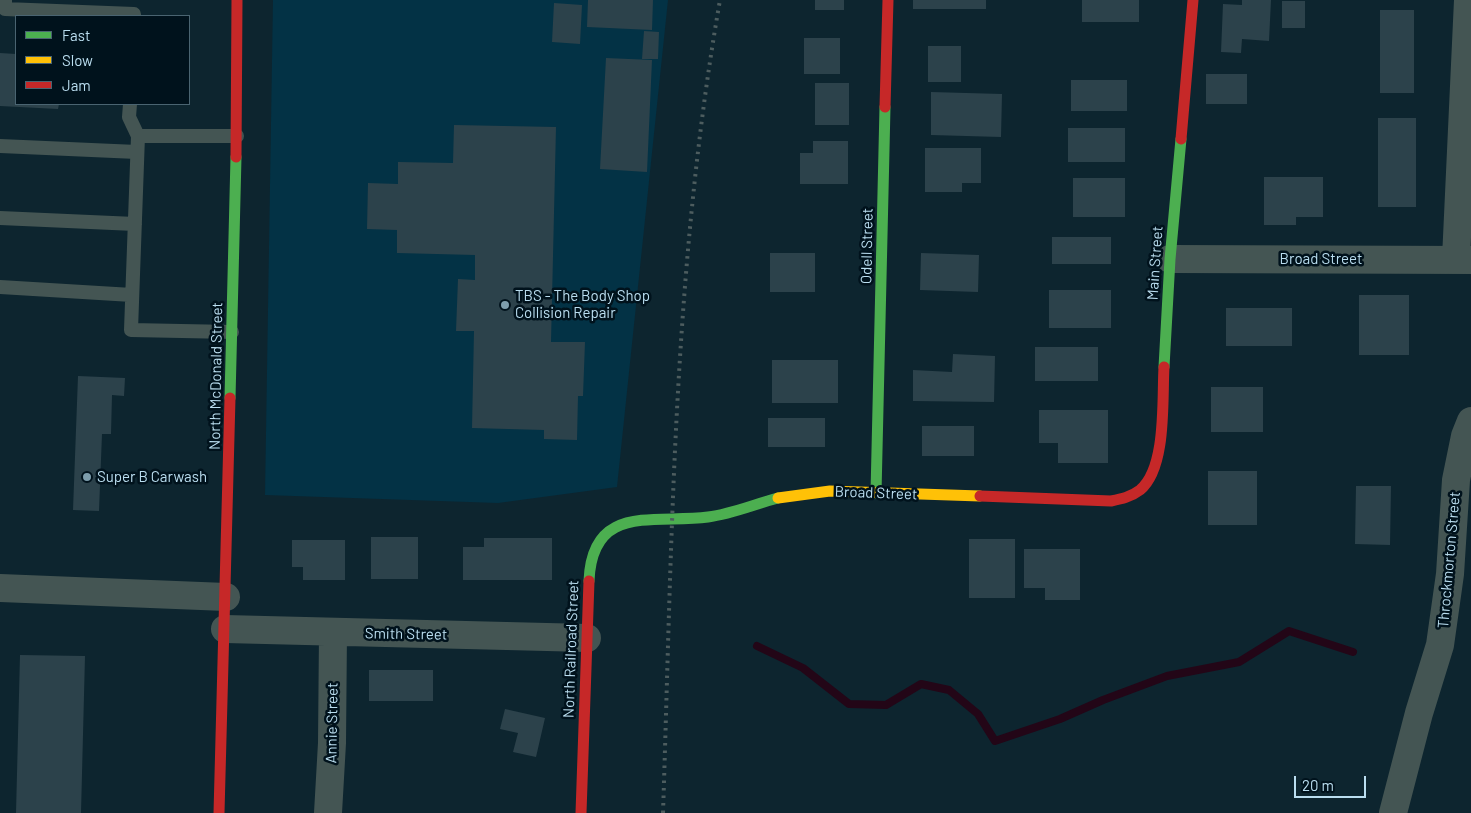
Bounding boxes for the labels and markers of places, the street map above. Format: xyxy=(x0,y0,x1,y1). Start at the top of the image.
place label: TBS - The Body Shop Collision Repair xyxy=(515,287,650,322)
marker: TBS - The Body Shop Collision Repair xyxy=(499,299,511,311)
place label: Super B Carwash xyxy=(97,468,207,486)
marker: Super B Carwash xyxy=(81,471,93,483)

